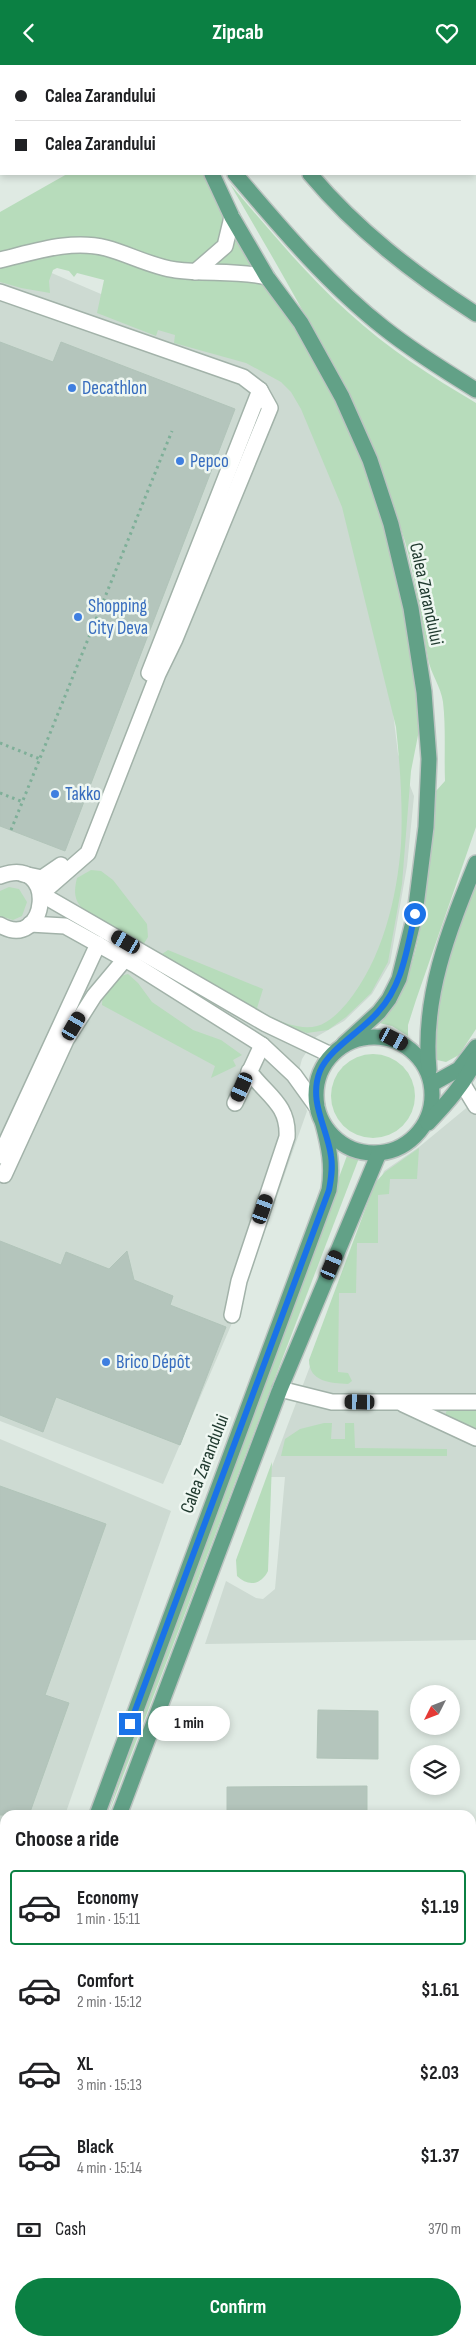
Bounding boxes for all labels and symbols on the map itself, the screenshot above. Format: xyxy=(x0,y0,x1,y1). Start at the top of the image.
place label: Decathlon xyxy=(82,377,147,400)
marker: Decathlon xyxy=(66,382,78,394)
place label: Pepco xyxy=(190,450,229,473)
marker: Pepco xyxy=(174,455,186,467)
street label: Calea Zarandului xyxy=(404,541,448,647)
place label: Shopping City Deva xyxy=(88,595,148,640)
marker: Shopping City Deva xyxy=(72,611,84,623)
place label: Takko xyxy=(65,783,101,806)
marker: Takko xyxy=(49,788,61,800)
route start xyxy=(404,903,426,925)
car xyxy=(109,928,142,956)
car xyxy=(60,1009,87,1043)
car xyxy=(377,1025,410,1053)
car xyxy=(229,1070,254,1104)
car xyxy=(251,1192,274,1226)
car xyxy=(319,1248,344,1282)
place label: Brico Dépôt xyxy=(116,1351,191,1374)
marker: Brico Dépôt xyxy=(100,1356,112,1368)
car xyxy=(344,1394,375,1410)
street label: Calea Zarandului xyxy=(176,1411,234,1517)
north arrow xyxy=(410,1685,460,1735)
callout: 1 min xyxy=(148,1707,230,1741)
route end xyxy=(119,1713,141,1735)

